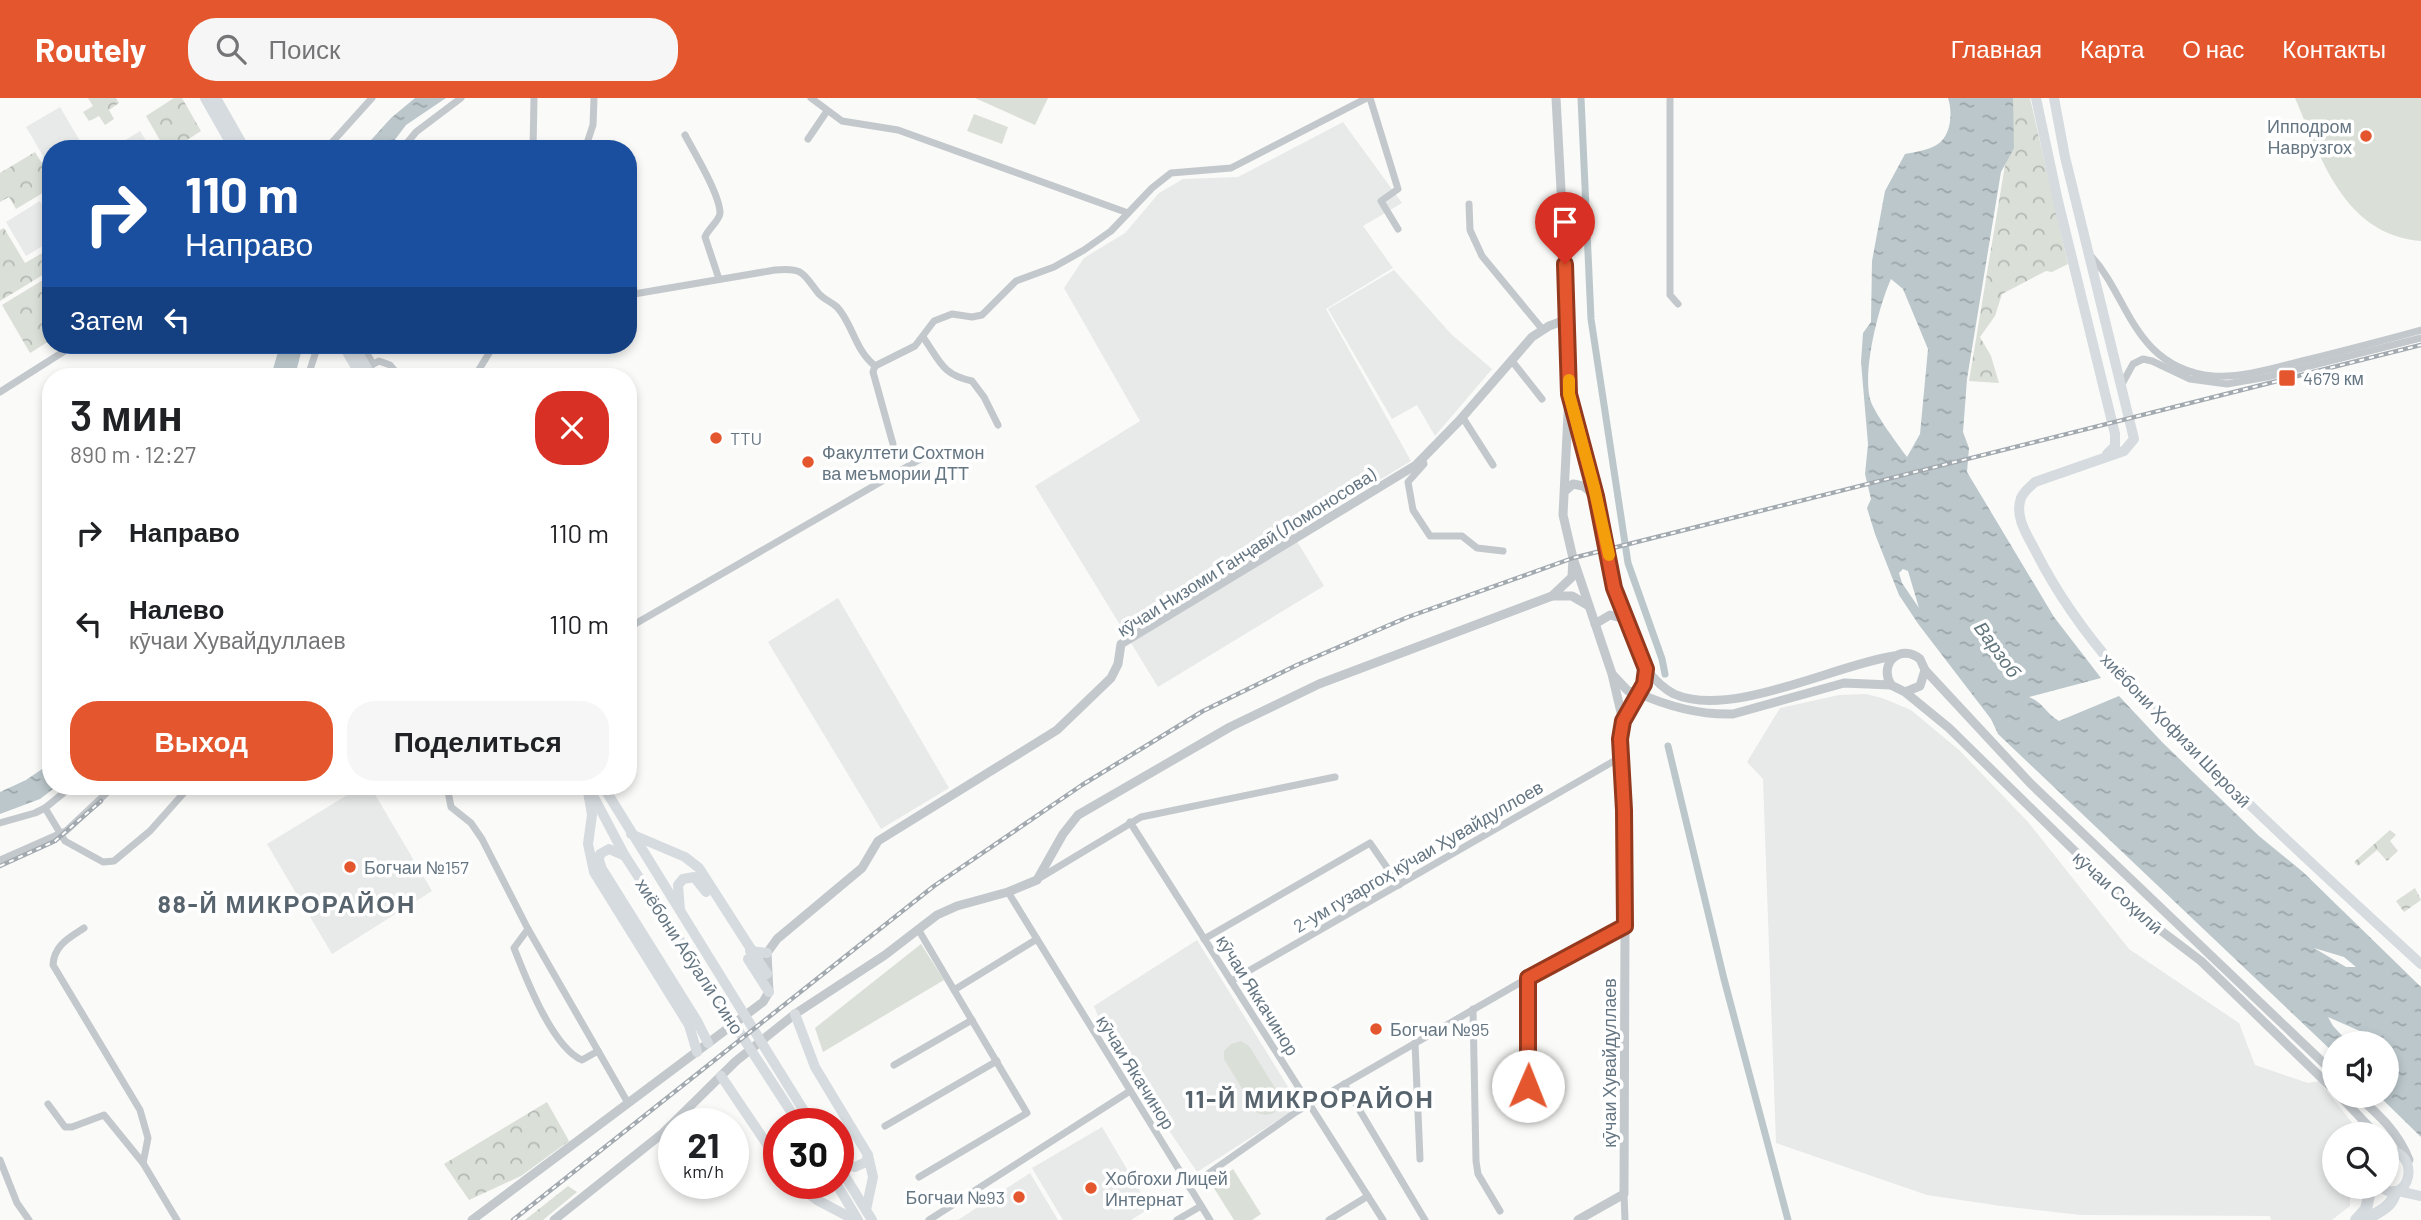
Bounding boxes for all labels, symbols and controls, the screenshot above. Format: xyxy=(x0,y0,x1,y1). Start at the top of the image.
search box xyxy=(188,18,678,81)
text: Routely xyxy=(35,29,146,69)
icon: search xyxy=(212,30,250,68)
text: Поиск xyxy=(268,33,340,64)
text: Главная xyxy=(1951,34,2042,63)
text: Карта xyxy=(2080,34,2144,63)
text: О нас xyxy=(2182,34,2244,63)
text: Контакты xyxy=(2282,34,2386,63)
place label: Ипподром Наврузгох xyxy=(2267,115,2352,158)
marker: Ипподром Наврузгох xyxy=(2358,128,2374,144)
text: 110 m xyxy=(185,164,299,223)
icon: right xyxy=(70,168,161,259)
pin xyxy=(1535,192,1595,264)
icon: arrive xyxy=(1546,203,1584,241)
text: Направо xyxy=(185,224,313,262)
icon: left xyxy=(158,301,196,339)
text: Затем xyxy=(70,304,144,335)
place label: 4679 км xyxy=(2303,367,2364,389)
marker: 4679 км xyxy=(2277,368,2297,388)
text: 3 мин xyxy=(70,389,183,439)
button: close xyxy=(535,391,609,465)
place label: TTU xyxy=(730,427,762,449)
marker: TTU xyxy=(708,430,724,446)
text: 890 m · 12:27 xyxy=(70,440,196,468)
place label: Факултети Сохтмон ва меъмории ДТТ xyxy=(822,441,984,484)
marker: Факултети Сохтмон ва меъмории ДТТ xyxy=(800,454,816,470)
street label: кӯчаи Низоми Ганҷавӣ (Ломоносова) xyxy=(1113,463,1380,641)
icon: right xyxy=(70,514,108,552)
text: Направо xyxy=(129,516,240,547)
text: 110 m xyxy=(549,517,609,548)
text: Налево xyxy=(129,593,224,624)
icon: left xyxy=(70,605,108,643)
text: 110 m xyxy=(549,608,609,639)
water label: Варзоб xyxy=(1970,617,2027,682)
text: кӯчаи Хувайдуллаев xyxy=(129,626,346,654)
street label: хиёбони Ҳофизи Шерозӣ xyxy=(2096,648,2256,812)
button: Выход xyxy=(70,701,333,781)
button: Поделиться xyxy=(347,701,609,781)
street label: 2-ум гузаргоҳ кӯчаи Ҳувайдуллоев xyxy=(1289,775,1547,937)
street label: кӯчаи Соҳилӣ xyxy=(2069,846,2167,938)
place label: Богчаи №157 xyxy=(364,856,469,878)
marker: Богчаи №157 xyxy=(342,859,358,875)
street label: хиёбони Абӯалӣ Сино xyxy=(631,874,749,1038)
district label: 88-Й МИКРОРАЙОН xyxy=(158,889,416,918)
street label: кӯчаи Яккачинор xyxy=(1212,931,1304,1059)
street label: кӯчаи Хувайдуллаев xyxy=(1598,978,1620,1148)
street label: кӯчаи Якачинор xyxy=(1092,1011,1180,1133)
place label: Богчаи №95 xyxy=(1390,1018,1489,1040)
marker: Богчаи №95 xyxy=(1368,1021,1384,1037)
map controls xyxy=(2322,1031,2399,1199)
button: sound xyxy=(2322,1031,2399,1108)
position arrow xyxy=(1491,1049,1565,1123)
district label: 11-Й МИКРОРАЙОН xyxy=(1185,1084,1435,1113)
speed limit sign: 30 xyxy=(763,1108,854,1199)
button: search xyxy=(2322,1122,2399,1199)
text: 21 xyxy=(688,1123,719,1165)
text: km/h xyxy=(683,1160,724,1182)
place label: Хобгохи Лицей Интернат xyxy=(1105,1167,1228,1210)
marker: Хобгохи Лицей Интернат xyxy=(1083,1180,1099,1196)
place label: Богчаи №93 xyxy=(906,1186,1005,1208)
marker: Богчаи №93 xyxy=(1011,1189,1027,1205)

